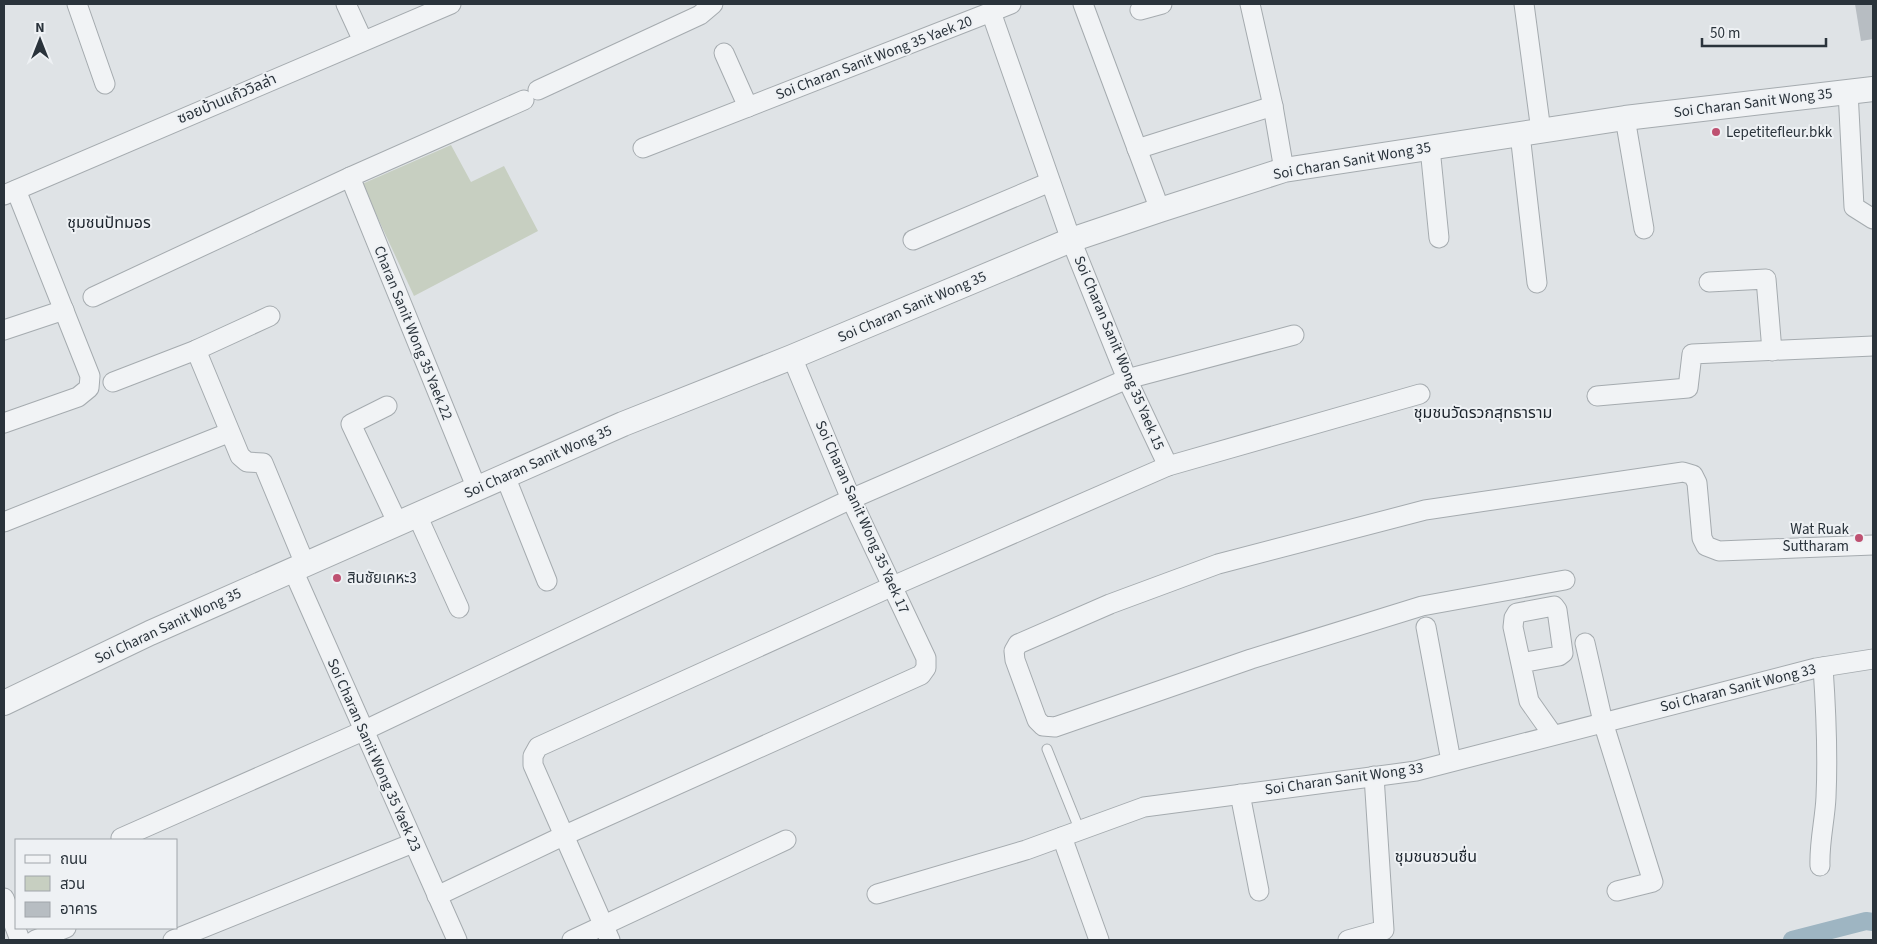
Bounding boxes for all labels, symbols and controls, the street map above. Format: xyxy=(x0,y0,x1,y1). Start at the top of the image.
street label: Soi Charan Sanit Wong 35 Yaek 20 xyxy=(773,11,975,105)
north arrow xyxy=(15,15,65,65)
scale bar xyxy=(1702,15,1826,47)
text: N xyxy=(35,18,45,38)
text: 50 m xyxy=(1710,23,1740,44)
street label: ซอยบ้านแก้ววิลล่า xyxy=(174,69,280,129)
street label: Soi Charan Sanit Wong 35 xyxy=(1672,83,1834,123)
place label: Lepetitefleur.bkk xyxy=(1726,122,1833,143)
marker: Lepetitefleur.bkk xyxy=(1710,126,1722,138)
street label: Soi Charan Sanit Wong 35 xyxy=(1271,137,1433,185)
district label: ชุมชนปัทมอร xyxy=(67,212,151,234)
street label: Charan Sanit Wong 35 Yaek 22 xyxy=(368,243,458,423)
street label: Soi Charan Sanit Wong 35 Yaek 15 xyxy=(1068,253,1170,453)
street label: Soi Charan Sanit Wong 35 xyxy=(834,266,990,348)
district label: ชุมชนวัดรวกสุทธาราม xyxy=(1414,402,1552,424)
street label: Soi Charan Sanit Wong 35 Yaek 17 xyxy=(810,417,914,617)
street label: Soi Charan Sanit Wong 35 xyxy=(461,420,615,504)
place label: Wat Ruak Suttharam xyxy=(1782,519,1850,557)
marker: Wat Ruak Suttharam xyxy=(1853,532,1865,544)
place label: สินชัยเคหะ3 xyxy=(347,568,417,589)
marker: สินชัยเคหะ3 xyxy=(331,572,343,584)
street label: Soi Charan Sanit Wong 35 xyxy=(91,583,245,669)
street label: Soi Charan Sanit Wong 35 Yaek 23 xyxy=(322,655,426,855)
street label: Soi Charan Sanit Wong 33 xyxy=(1658,658,1818,718)
street label: Soi Charan Sanit Wong 33 xyxy=(1263,757,1425,801)
legend xyxy=(15,839,178,929)
district label: ชุมชนชวนชื่น xyxy=(1395,845,1477,868)
text: ถนน xyxy=(60,849,87,870)
text: สวน xyxy=(60,874,85,895)
text: อาคาร xyxy=(60,899,97,920)

